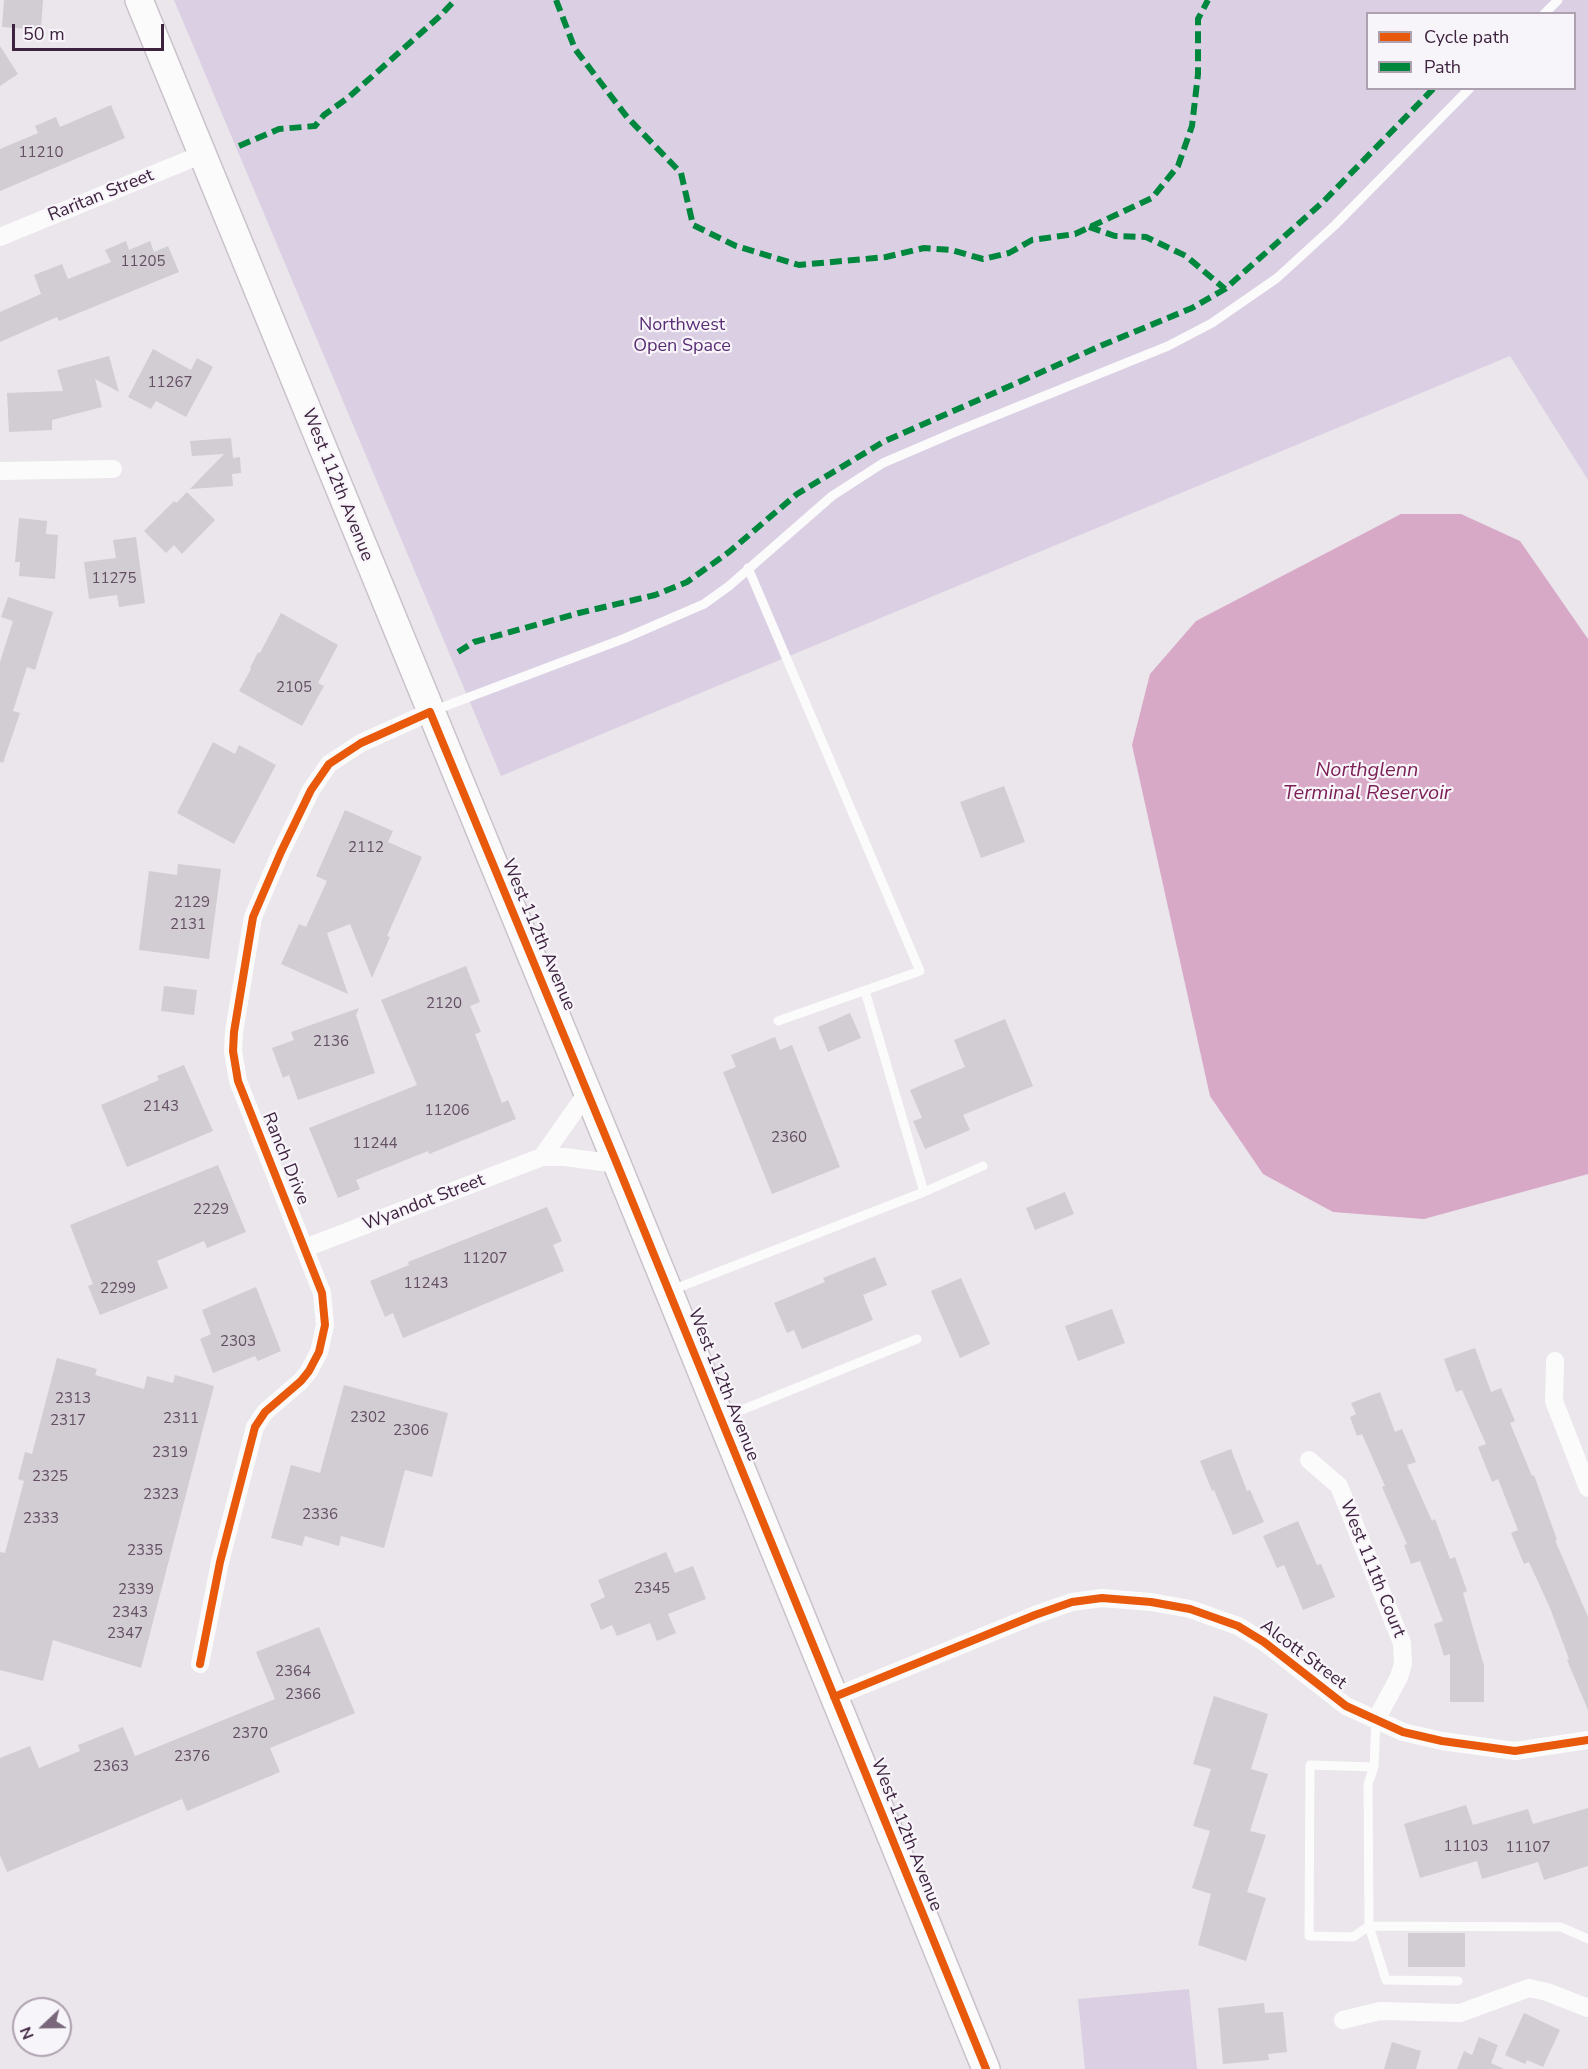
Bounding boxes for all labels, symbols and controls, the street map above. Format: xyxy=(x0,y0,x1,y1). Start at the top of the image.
scale bar xyxy=(15,12,166,50)
legend xyxy=(1366,12,1576,90)
text: 50 m xyxy=(23,22,65,46)
text: Cycle path xyxy=(1424,25,1509,49)
text: Path xyxy=(1424,55,1461,79)
house number: 11210 xyxy=(19,144,63,162)
street label: Raritan Street xyxy=(45,165,157,227)
house number: 11205 xyxy=(121,253,165,271)
park label: Northwest Open Space xyxy=(633,315,731,358)
house number: 11267 xyxy=(148,374,192,392)
street label: West 112th Avenue xyxy=(297,406,377,564)
house number: 11275 xyxy=(92,570,136,588)
house number: 2105 xyxy=(276,679,312,697)
water label: Northglenn Terminal Reservoir xyxy=(1283,759,1451,806)
house number: 2112 xyxy=(348,839,384,857)
street label: West 112th Avenue xyxy=(496,856,580,1014)
house number: 2129 xyxy=(174,894,210,912)
house number: 2131 xyxy=(170,916,206,934)
house number: 2120 xyxy=(426,995,462,1013)
house number: 2136 xyxy=(313,1033,349,1051)
house number: 2143 xyxy=(143,1098,179,1116)
house number: 11206 xyxy=(425,1102,469,1120)
street label: Ranch Drive xyxy=(257,1110,313,1208)
house number: 2360 xyxy=(771,1129,807,1147)
house number: 11244 xyxy=(353,1135,397,1153)
street label: Wyandot Street xyxy=(360,1170,488,1236)
house number: 2229 xyxy=(193,1201,229,1219)
house number: 11207 xyxy=(463,1250,507,1268)
house number: 11243 xyxy=(404,1275,448,1293)
house number: 2299 xyxy=(100,1280,136,1298)
street label: West 112th Avenue xyxy=(683,1306,763,1464)
house number: 2303 xyxy=(220,1333,256,1351)
house number: 2313 xyxy=(55,1390,91,1408)
house number: 2302 xyxy=(350,1409,386,1427)
house number: 2311 xyxy=(163,1410,199,1428)
house number: 2317 xyxy=(50,1412,86,1430)
house number: 2306 xyxy=(393,1422,429,1440)
house number: 2319 xyxy=(152,1444,188,1462)
house number: 2325 xyxy=(32,1468,68,1486)
house number: 2323 xyxy=(143,1486,179,1504)
street label: West 111th Court xyxy=(1335,1497,1409,1641)
house number: 2336 xyxy=(302,1506,338,1524)
house number: 2333 xyxy=(23,1510,59,1528)
house number: 2335 xyxy=(127,1542,163,1560)
house number: 2345 xyxy=(634,1580,670,1598)
house number: 2339 xyxy=(118,1581,154,1599)
house number: 2343 xyxy=(112,1604,148,1622)
street label: Alcott Street xyxy=(1256,1616,1350,1694)
house number: 2347 xyxy=(107,1625,143,1643)
house number: 2364 xyxy=(275,1663,311,1681)
house number: 2366 xyxy=(285,1686,321,1704)
house number: 2370 xyxy=(232,1725,268,1743)
house number: 2376 xyxy=(174,1748,210,1766)
street label: West 112th Avenue xyxy=(866,1756,946,1914)
house number: 2363 xyxy=(93,1758,129,1776)
house number: 11103 xyxy=(1444,1838,1488,1856)
house number: 11107 xyxy=(1506,1839,1550,1857)
north arrow xyxy=(12,1997,72,2057)
text: N xyxy=(15,2023,40,2043)

